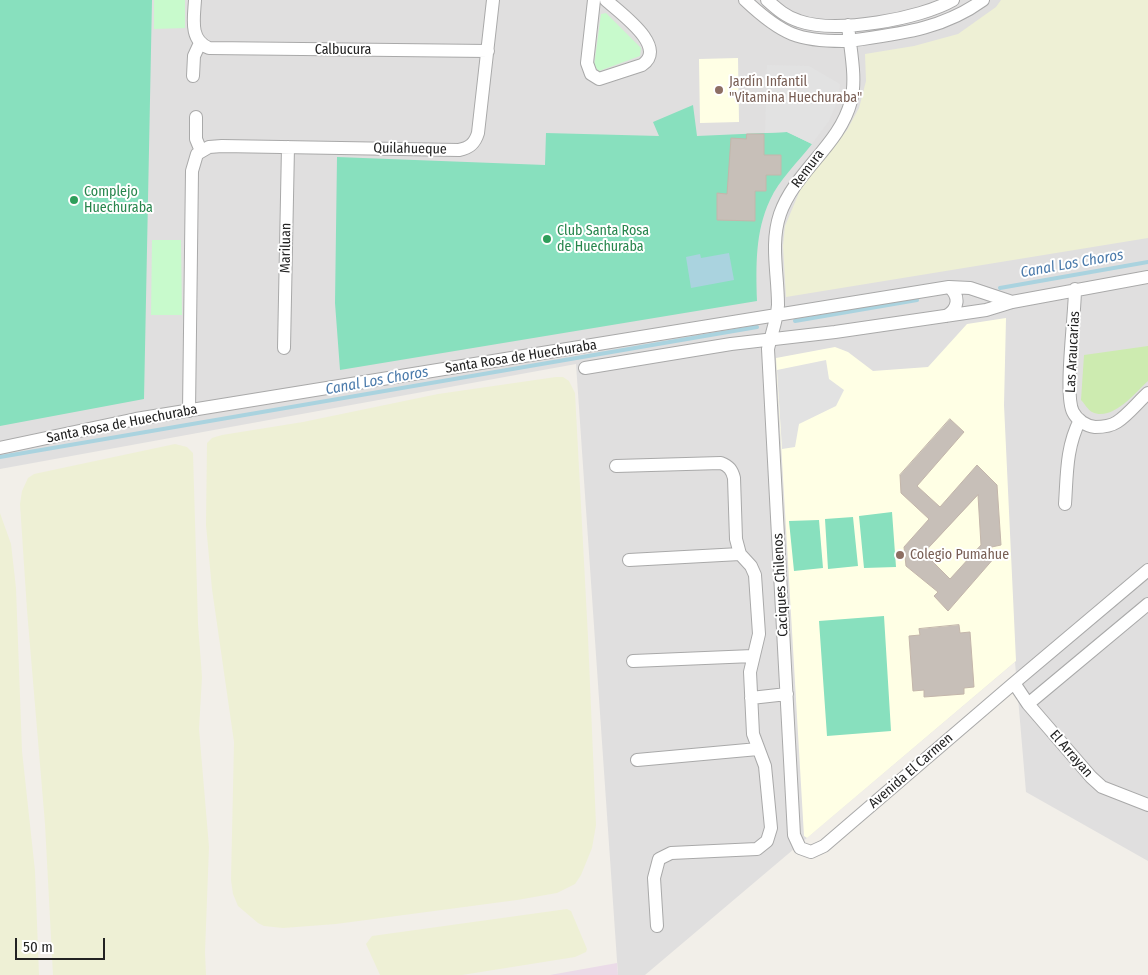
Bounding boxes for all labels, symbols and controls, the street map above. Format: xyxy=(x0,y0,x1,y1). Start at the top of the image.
street label: Calbucura xyxy=(315,42,371,58)
place label: Jardín Infantil "Vitamina Huechuraba" xyxy=(729,74,862,106)
marker: Jardín Infantil "Vitamina Huechuraba" xyxy=(713,84,725,96)
street label: Quilahueque xyxy=(373,140,447,158)
street label: Remura xyxy=(788,146,828,192)
place label: Complejo Huechuraba xyxy=(84,184,153,216)
marker: Complejo Huechuraba xyxy=(68,194,80,206)
street label: Mariluan xyxy=(277,223,295,273)
place label: Club Santa Rosa de Huechuraba xyxy=(557,223,649,256)
marker: Club Santa Rosa de Huechuraba xyxy=(541,233,553,245)
water label: Canal Los Choros xyxy=(1019,246,1125,282)
street label: Las Araucarias xyxy=(1062,311,1084,393)
street label: Santa Rosa de Huechuraba xyxy=(444,337,598,377)
water label: Canal Los Choros xyxy=(324,363,430,399)
street label: Santa Rosa de Huechuraba xyxy=(45,401,199,447)
street label: Caciques Chilenos xyxy=(770,533,792,637)
place label: Colegio Pumahue xyxy=(910,547,1009,563)
marker: Colegio Pumahue xyxy=(894,549,906,561)
street label: El Arrayan xyxy=(1046,727,1096,781)
street label: Avenida El Carmen xyxy=(865,730,957,812)
scale bar xyxy=(18,928,108,960)
text: 50 m xyxy=(23,938,53,956)

